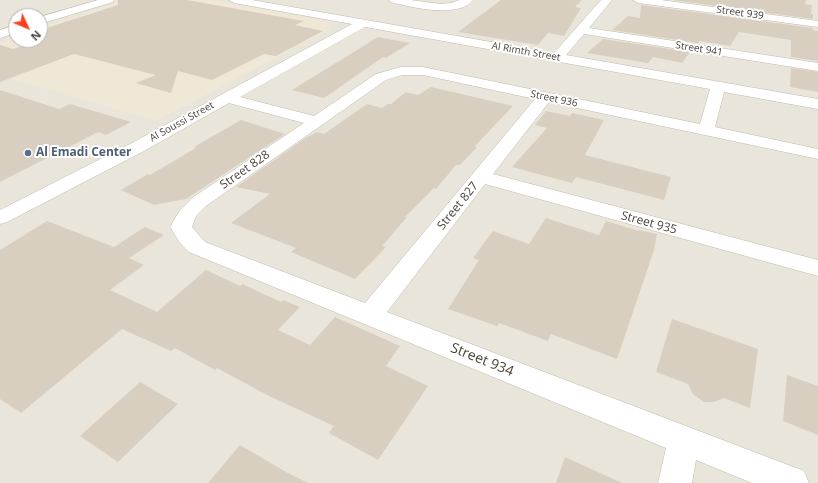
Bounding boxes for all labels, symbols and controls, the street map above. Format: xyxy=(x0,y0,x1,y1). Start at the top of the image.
street label: Street 939 xyxy=(716,4,764,22)
north arrow xyxy=(8,8,48,48)
text: N xyxy=(28,28,45,44)
street label: Street 941 xyxy=(675,39,723,59)
street label: Al Rimth Street xyxy=(491,40,561,64)
street label: Street 936 xyxy=(529,88,579,110)
street label: Al Soussi Street xyxy=(148,99,216,145)
place label: Al Emadi Center xyxy=(36,146,132,160)
marker: Al Emadi Center xyxy=(23,148,33,158)
street label: Street 828 xyxy=(217,148,273,192)
street label: Street 827 xyxy=(434,179,482,233)
street label: Street 935 xyxy=(620,209,678,237)
street label: Street 934 xyxy=(448,340,516,380)

